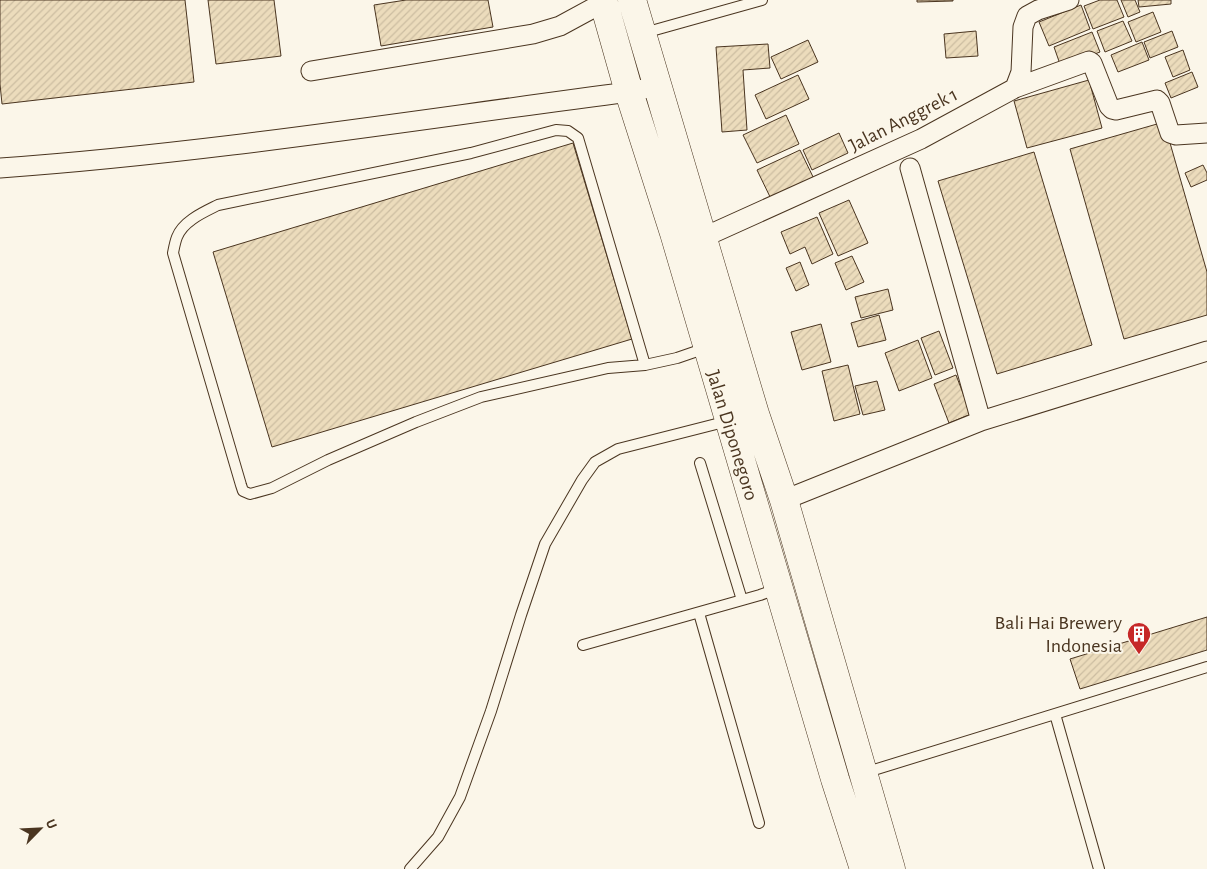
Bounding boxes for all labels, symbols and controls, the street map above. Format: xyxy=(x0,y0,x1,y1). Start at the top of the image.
street label: Jalan Anggrek 1 xyxy=(846,84,961,156)
street label: Jalan Diponegoro xyxy=(703,368,761,503)
place label: Bali Hai Brewery Indonesia xyxy=(994,613,1122,656)
building icon: Bali Hai Brewery Indonesia xyxy=(1126,621,1152,655)
north arrow xyxy=(15,804,65,854)
text: U xyxy=(43,817,59,831)

